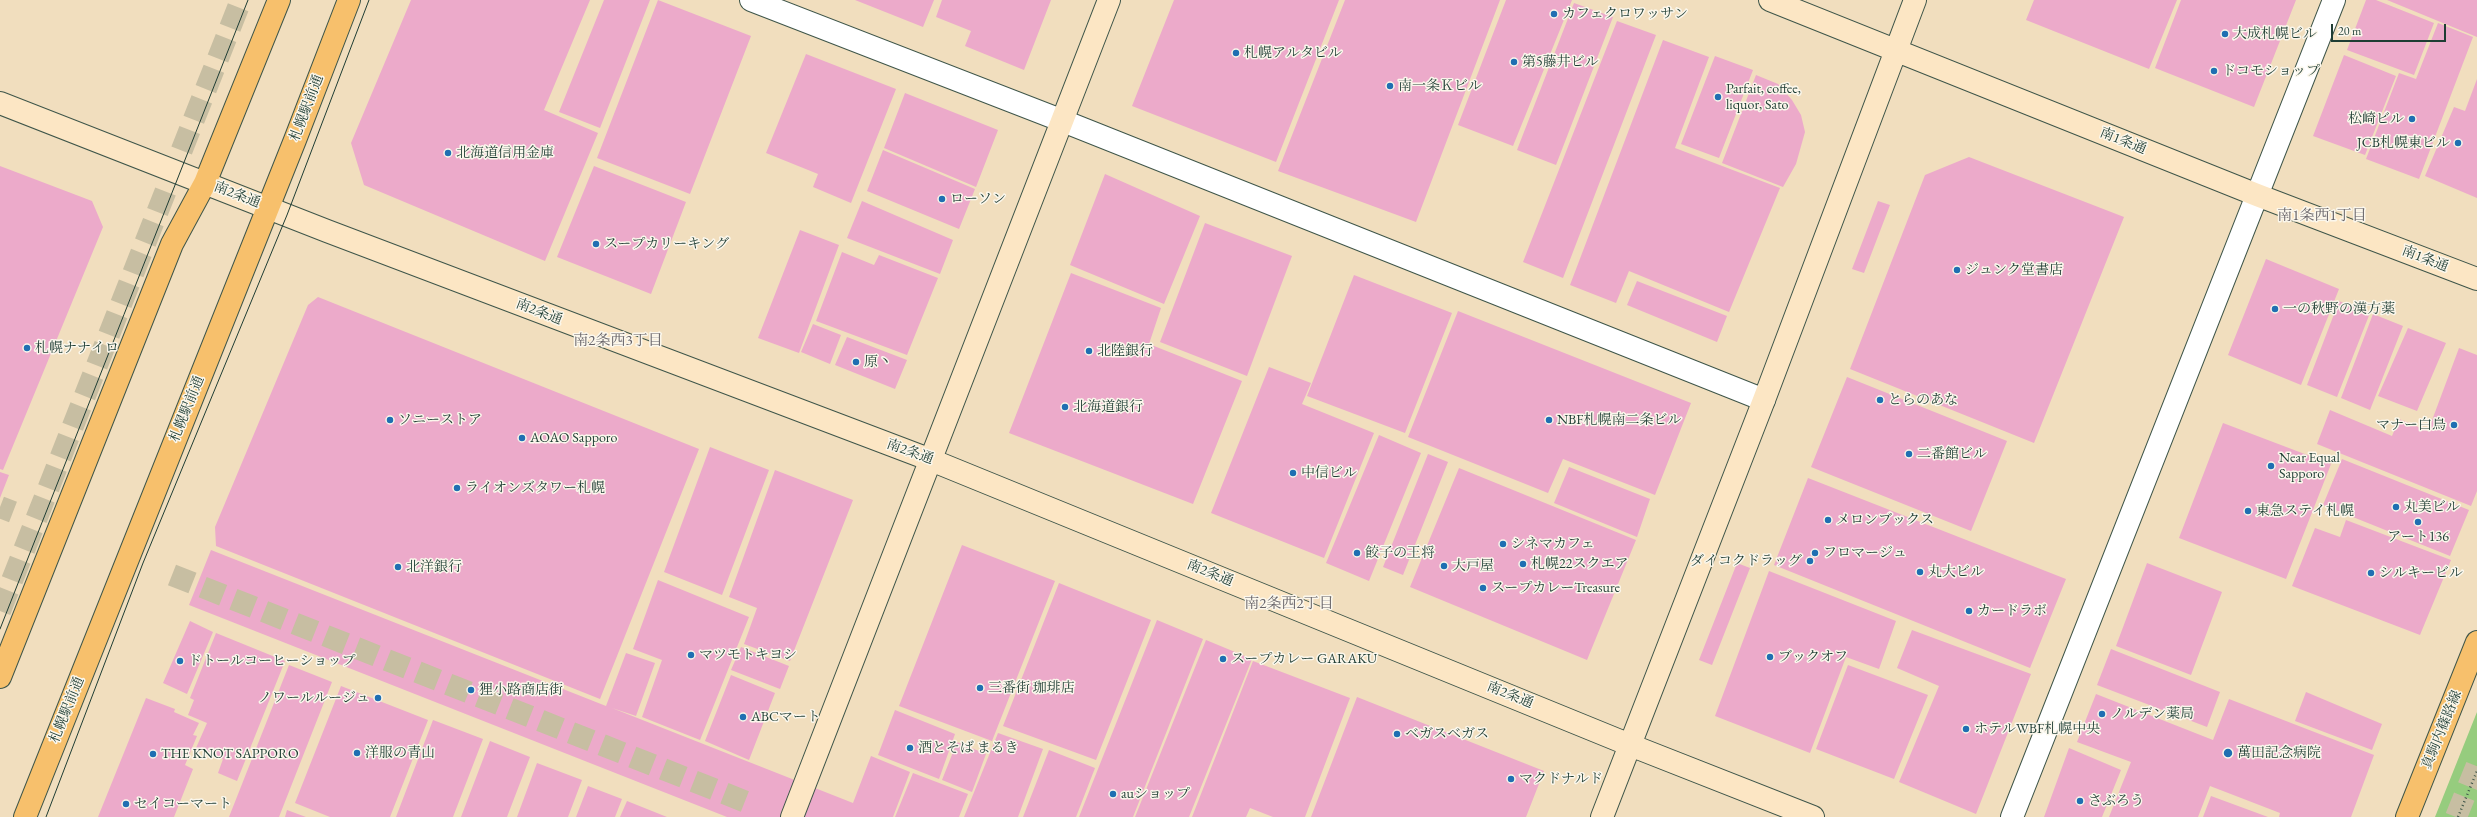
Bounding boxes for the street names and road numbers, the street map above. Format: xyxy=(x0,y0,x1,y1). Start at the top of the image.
street label: 札幌駅前通 xyxy=(287,72,327,144)
street label: 南1条通 xyxy=(2097,124,2149,158)
street label: 南2条通 xyxy=(211,178,263,212)
street label: 南1条通 xyxy=(2399,242,2451,276)
street label: 南2条通 xyxy=(513,295,565,329)
street label: 札幌駅前通 xyxy=(166,373,208,445)
street label: 南2条通 xyxy=(884,436,936,468)
street label: 南2条通 xyxy=(1184,556,1236,590)
street label: 札幌駅前通 xyxy=(46,674,88,746)
street label: 南2条通 xyxy=(1484,678,1536,712)
street label: 真駒内篠路線 xyxy=(2418,688,2466,772)

